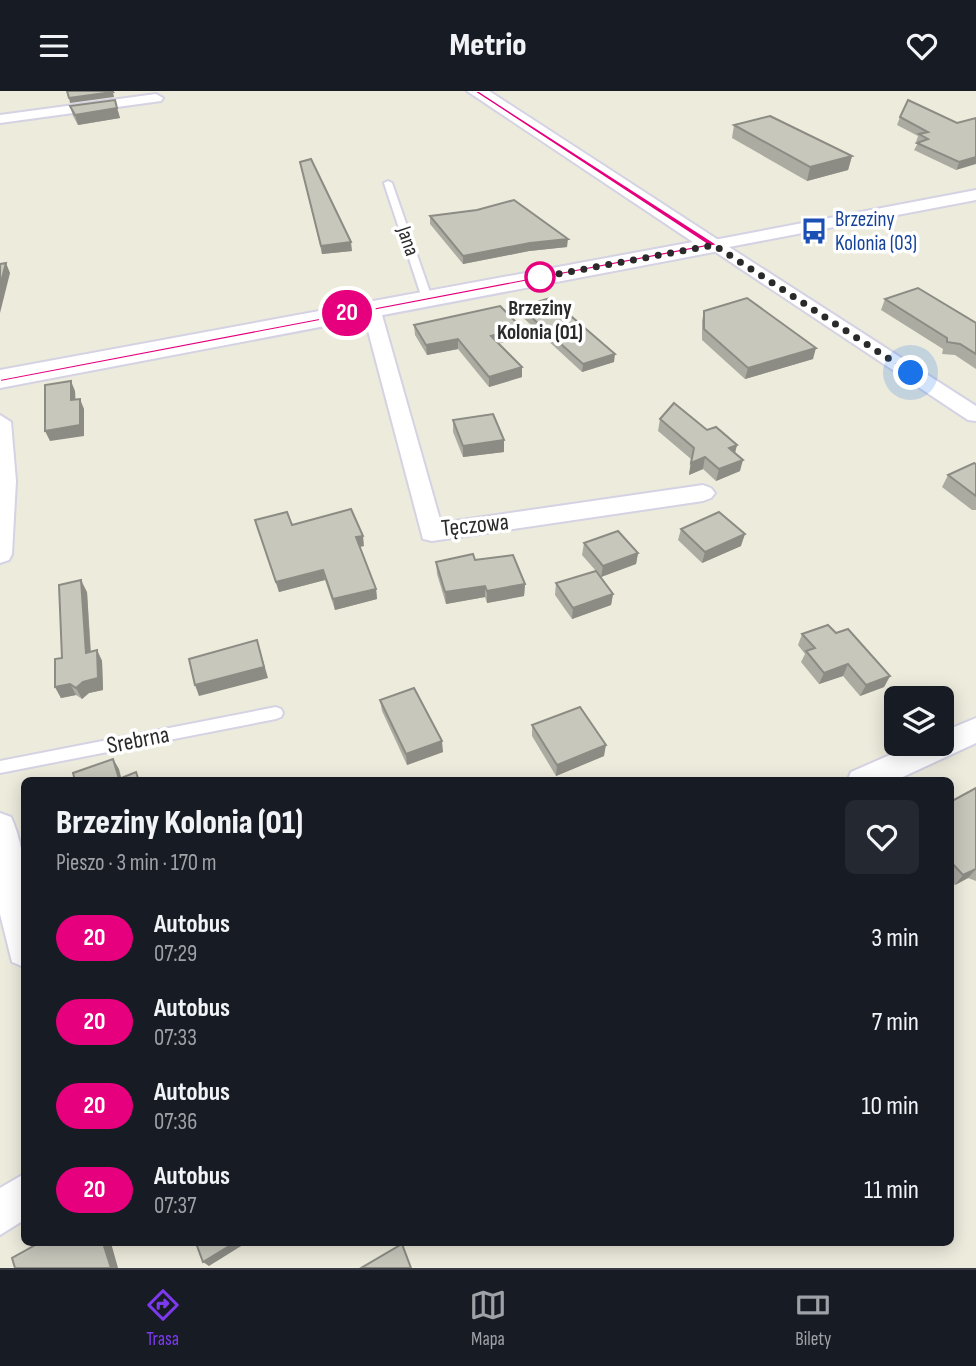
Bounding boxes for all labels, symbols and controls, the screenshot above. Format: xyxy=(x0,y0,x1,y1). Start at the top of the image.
text: Metrio xyxy=(450,26,526,65)
icon: menu xyxy=(35,27,73,65)
icon: heart xyxy=(903,27,941,65)
place label: Brzeziny Kolonia (03) xyxy=(835,207,917,256)
bus stop icon: Brzeziny Kolonia (03) xyxy=(799,216,829,246)
street label: Jana xyxy=(391,222,425,259)
marker: Brzeziny Kolonia (01) xyxy=(525,262,555,292)
line badge: 20 xyxy=(316,290,378,336)
place label: Brzeziny Kolonia (01) xyxy=(497,296,583,345)
text: 20 xyxy=(336,298,358,327)
your location xyxy=(893,355,928,390)
street label: Tęczowa xyxy=(440,507,510,543)
map controls xyxy=(884,686,954,756)
button: layers xyxy=(884,686,954,756)
street label: Srebrna xyxy=(104,720,172,760)
button: heart xyxy=(845,800,919,874)
text: Brzeziny Kolonia (01) xyxy=(56,803,303,843)
text: Pieszo · 3 min · 170 m xyxy=(56,849,216,877)
text: Autobus xyxy=(154,909,230,940)
text: 20 xyxy=(84,923,105,952)
text: 3 min xyxy=(871,923,919,954)
text: 07:29 xyxy=(154,940,197,968)
text: Autobus xyxy=(154,993,230,1024)
text: 20 xyxy=(84,1007,105,1036)
text: 7 min xyxy=(872,1007,919,1038)
text: 07:33 xyxy=(154,1024,197,1052)
text: Autobus xyxy=(154,1077,230,1108)
text: 20 xyxy=(84,1091,105,1120)
text: 10 min xyxy=(862,1091,919,1122)
text: 07:36 xyxy=(154,1108,197,1136)
text: Autobus xyxy=(154,1161,230,1192)
text: 20 xyxy=(84,1175,105,1204)
text: 11 min xyxy=(864,1175,919,1206)
text: 07:37 xyxy=(154,1192,196,1220)
tab: Trasa xyxy=(144,1286,182,1351)
tab: Mapa xyxy=(469,1286,507,1351)
tab: Bilety xyxy=(794,1286,832,1351)

